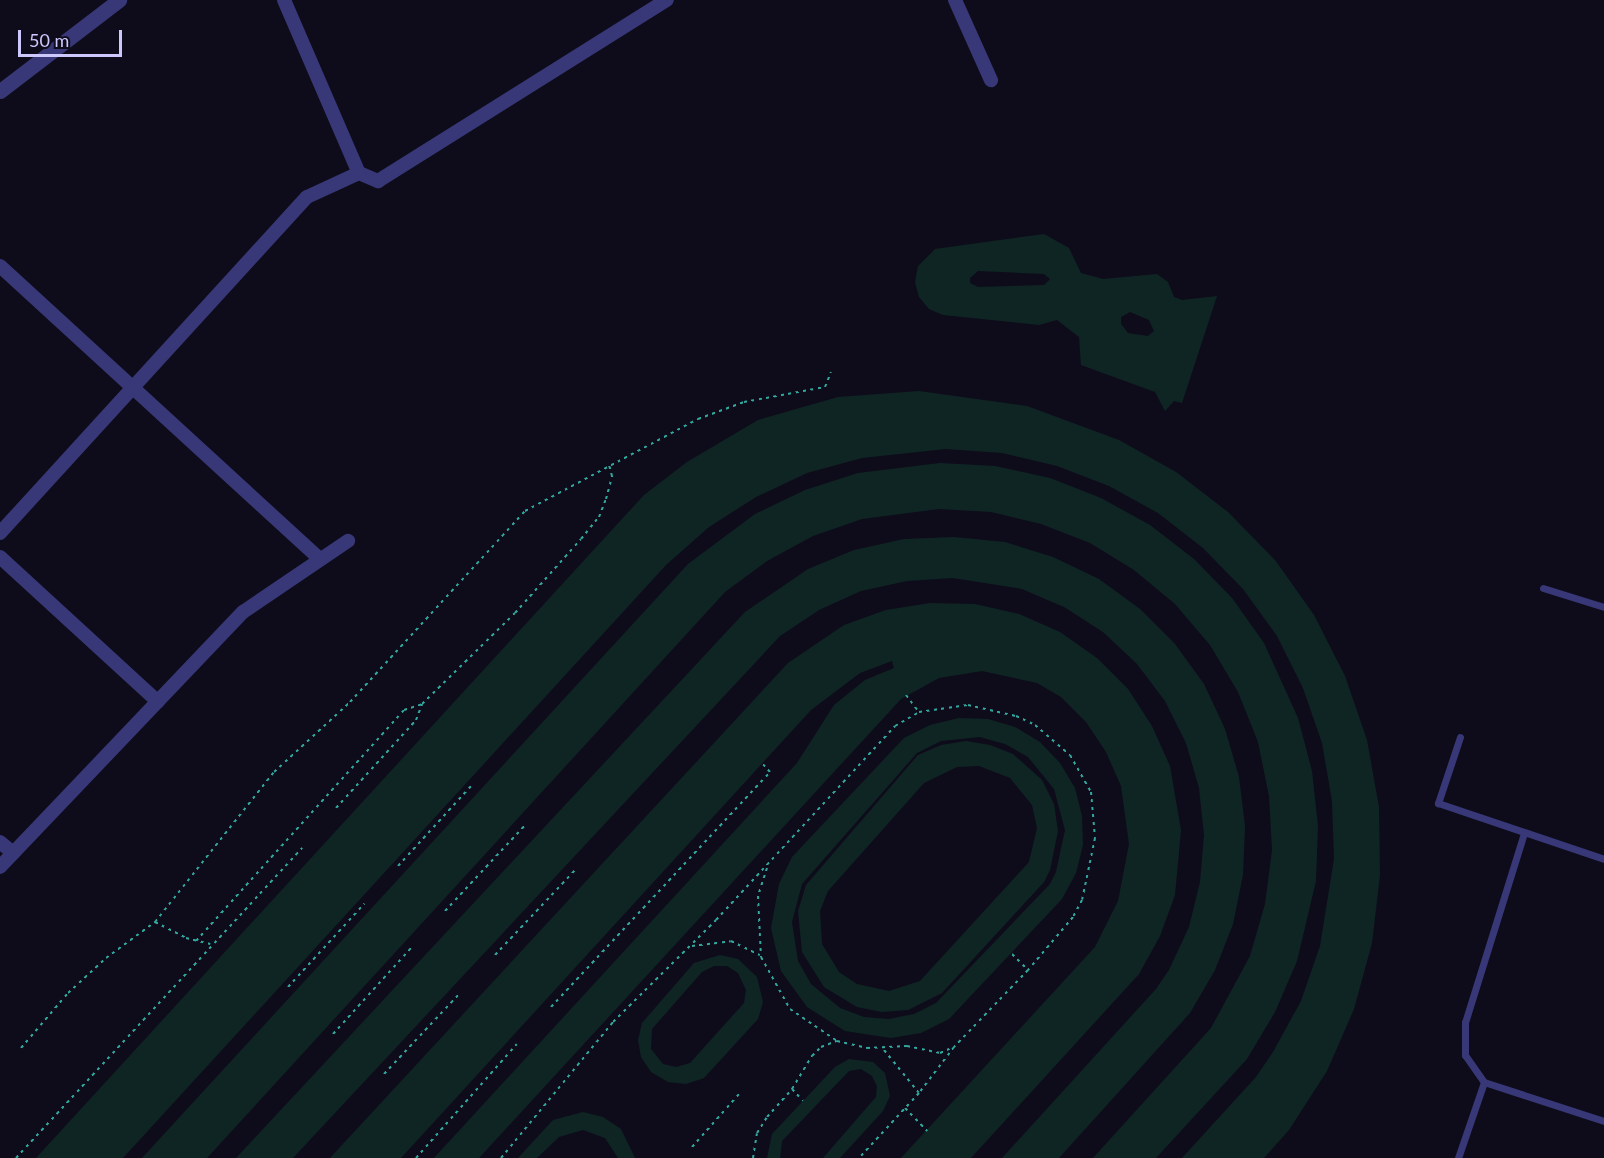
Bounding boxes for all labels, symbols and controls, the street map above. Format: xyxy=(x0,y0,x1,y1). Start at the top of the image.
scale bar xyxy=(21,18,124,56)
text: 50 m xyxy=(29,29,69,51)

